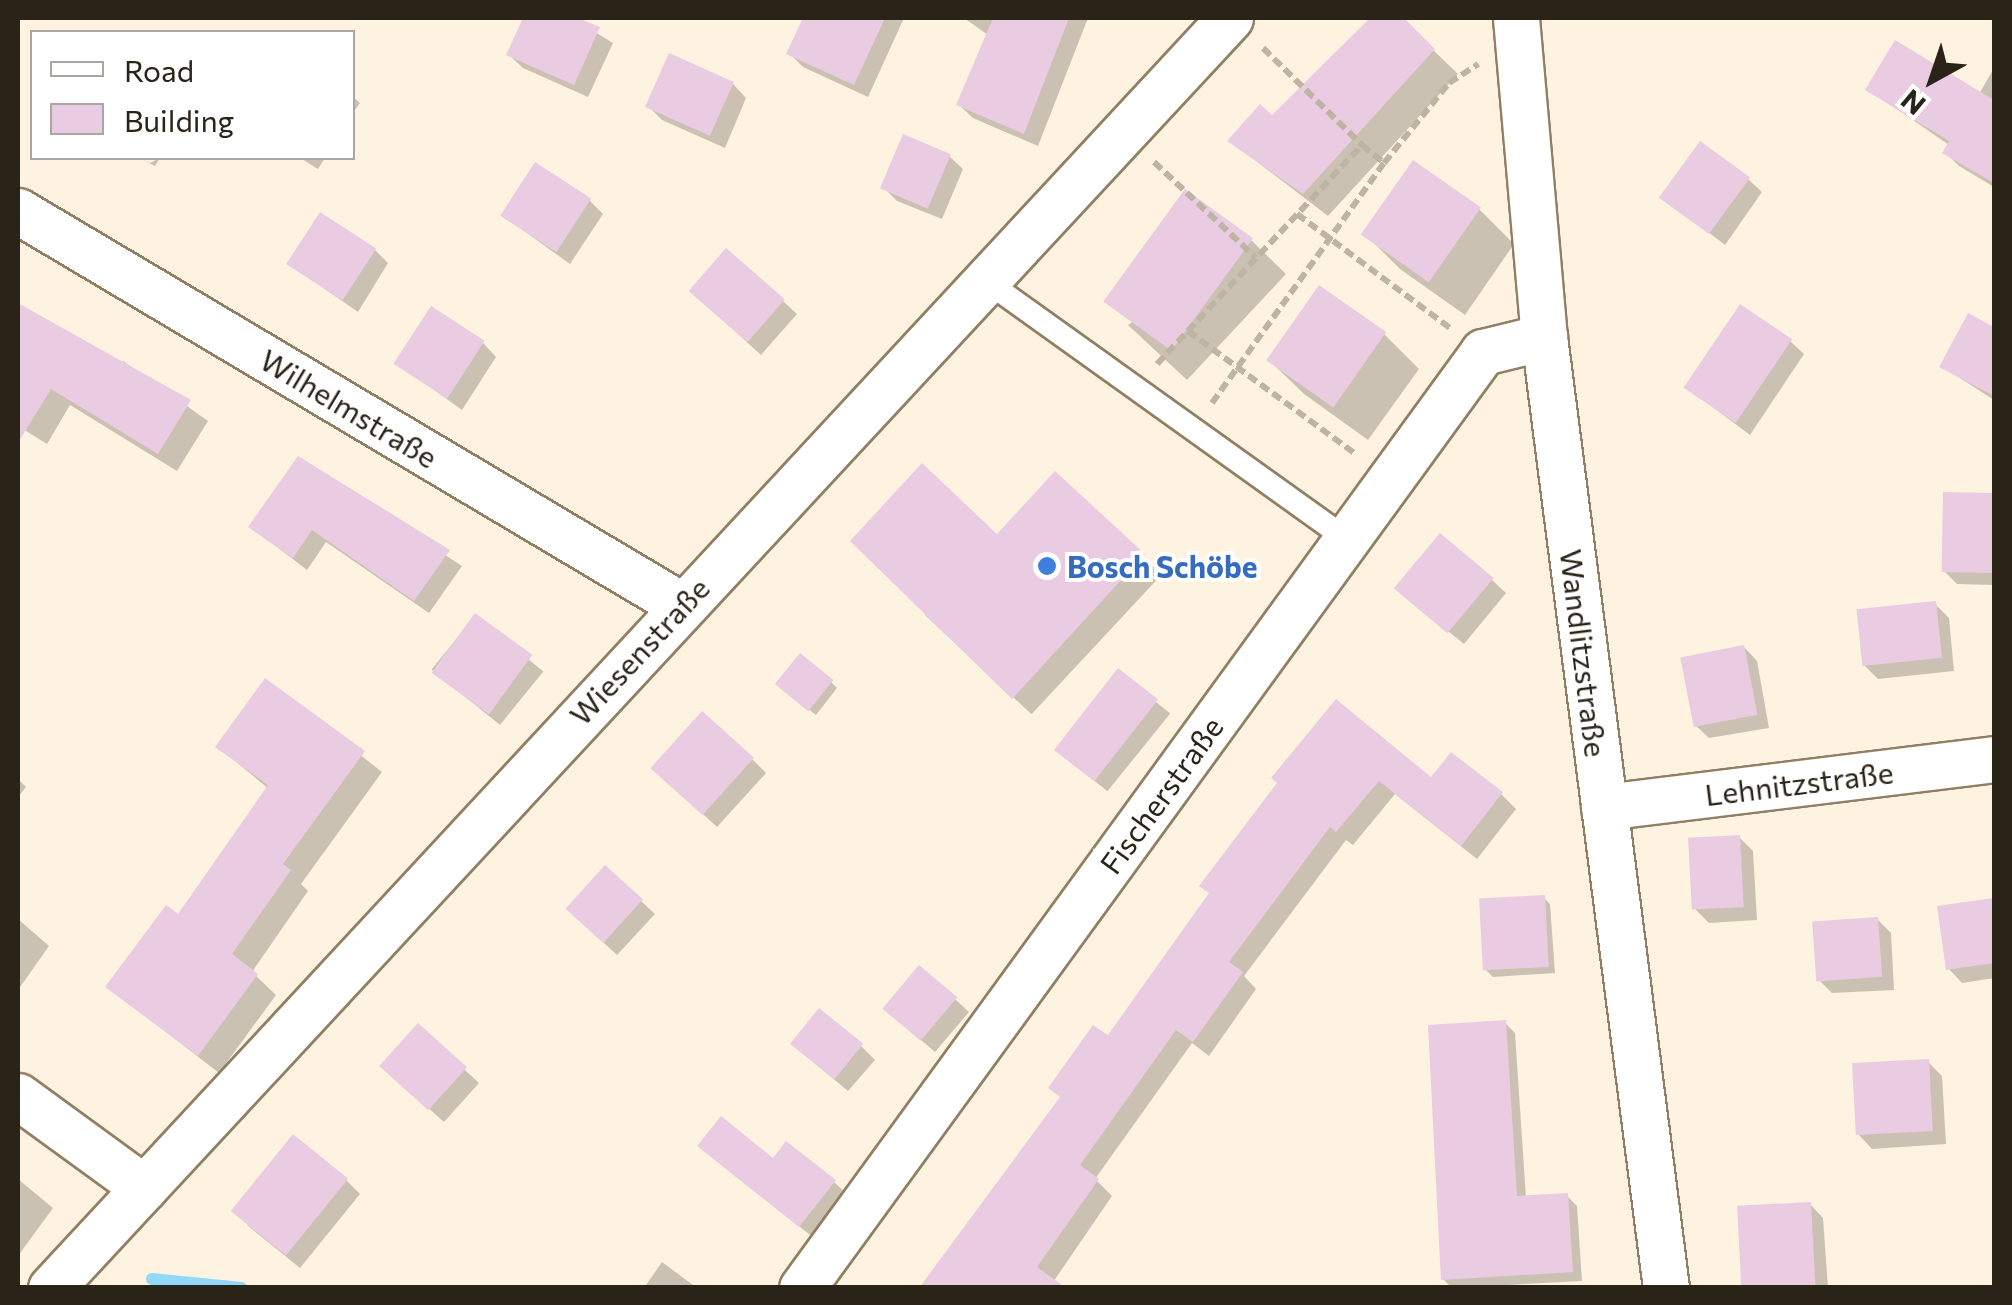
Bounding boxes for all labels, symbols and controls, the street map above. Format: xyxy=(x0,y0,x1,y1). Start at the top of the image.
legend xyxy=(30,30,355,160)
north arrow xyxy=(1882,30,1982,130)
text: Road xyxy=(124,51,194,88)
text: N xyxy=(1894,83,1932,123)
text: Building xyxy=(124,101,234,138)
street label: Wilhelmstraße xyxy=(254,341,444,475)
street label: Wandlitzstraße xyxy=(1553,547,1615,759)
place label: Bosch Schöbe xyxy=(1067,548,1257,584)
marker: Bosch Schöbe xyxy=(1036,555,1058,577)
street label: Wiesenstraße xyxy=(562,570,716,732)
street label: Fischerstraße xyxy=(1092,710,1230,880)
street label: Lehnitzstraße xyxy=(1703,754,1895,812)

